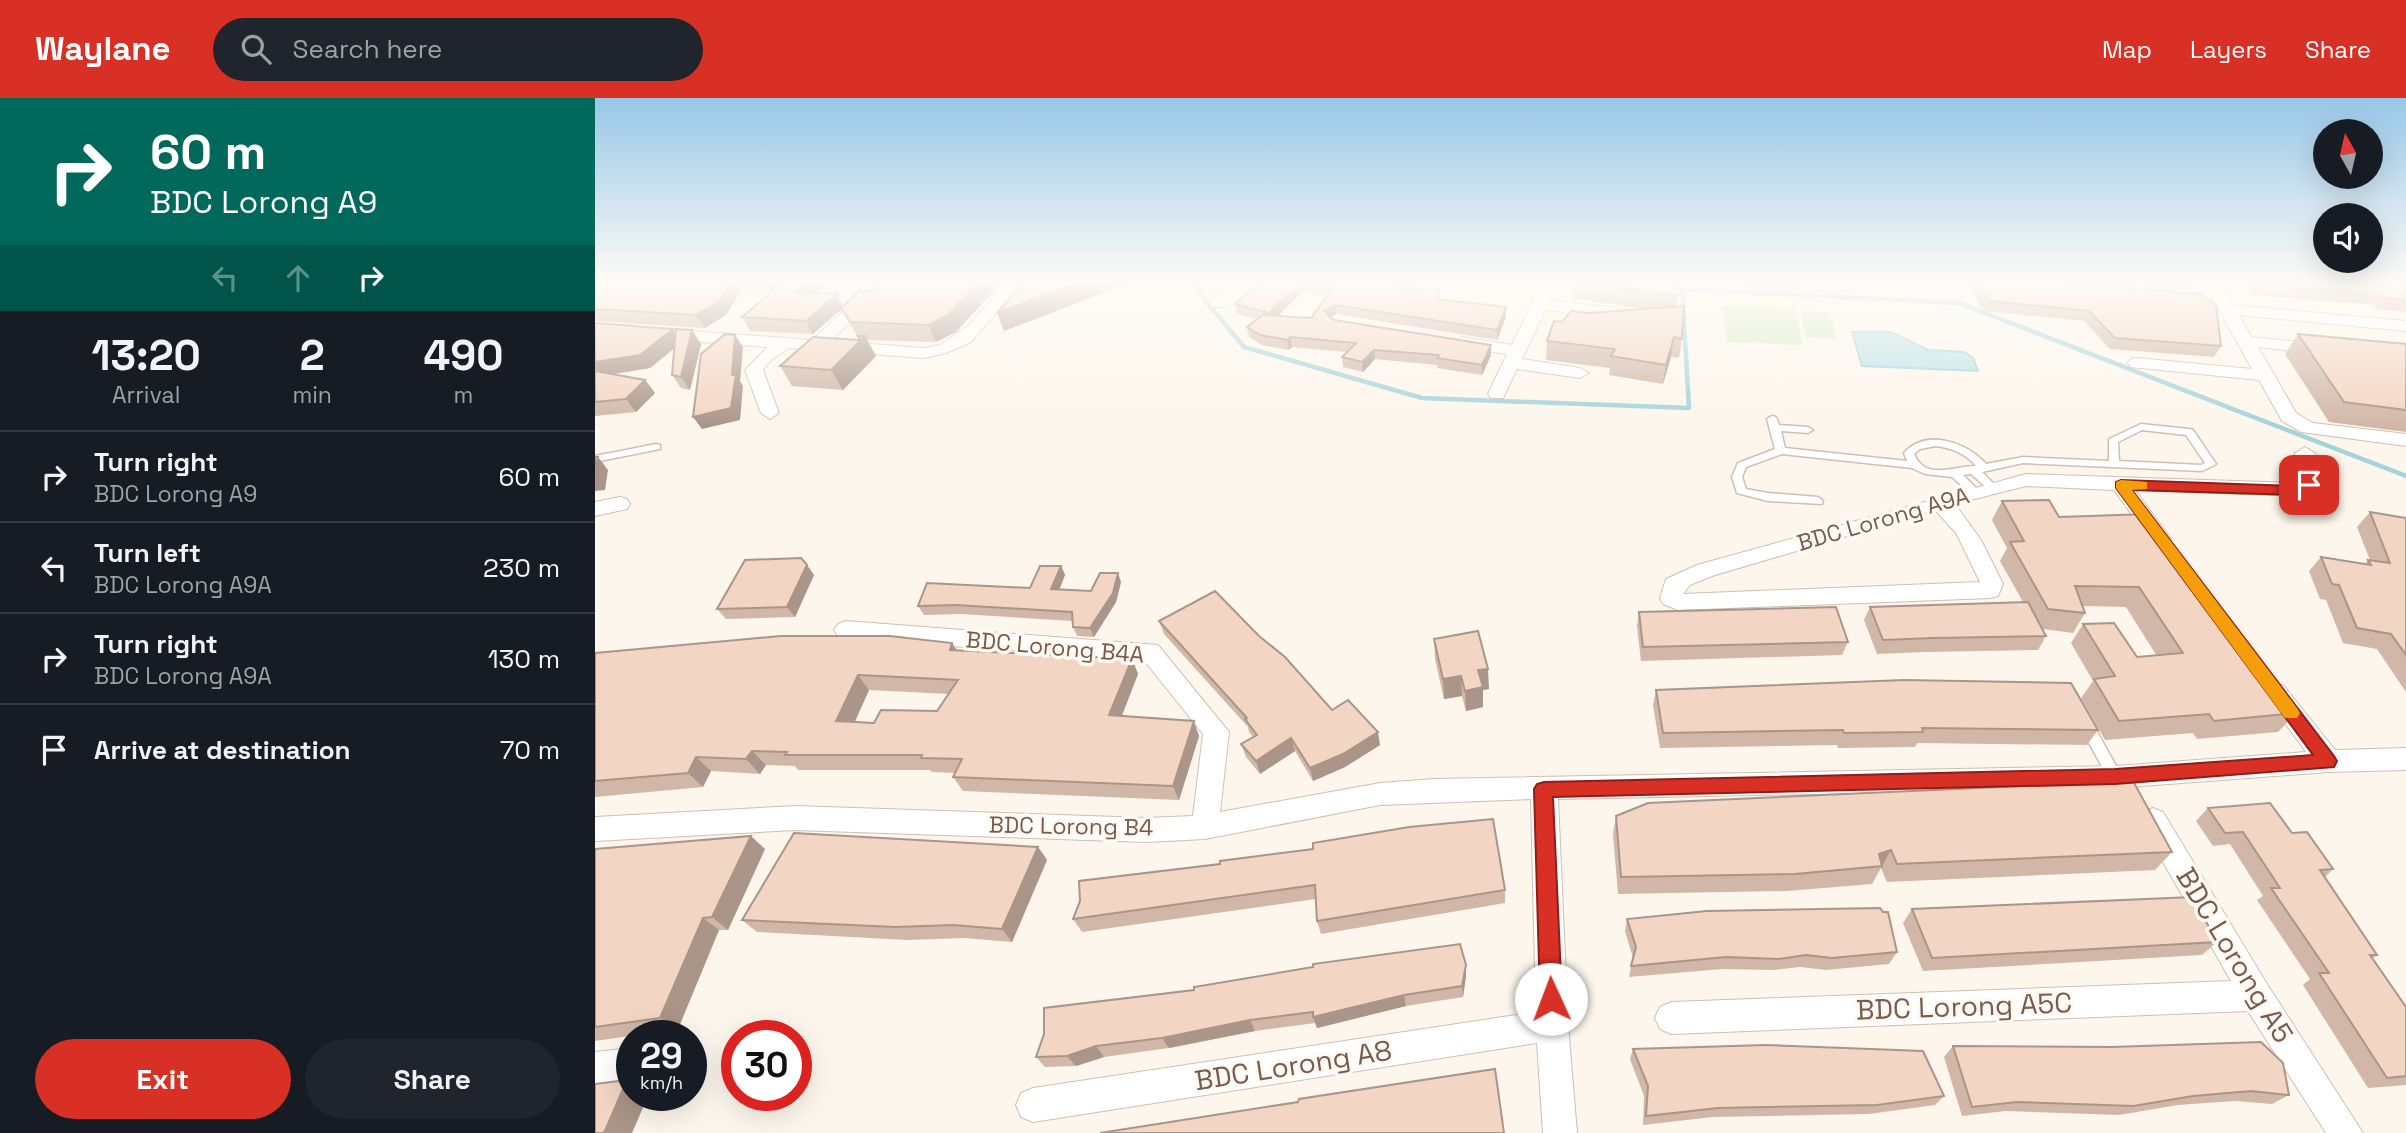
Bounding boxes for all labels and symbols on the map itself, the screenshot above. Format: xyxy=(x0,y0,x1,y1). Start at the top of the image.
north arrow xyxy=(2313,119,2383,189)
pin xyxy=(2279,455,2339,515)
street label: BDC Lorong A9A xyxy=(1793,480,1973,558)
street label: BDC Lorong B4A xyxy=(964,624,1146,670)
street label: BDC Lorong B4 xyxy=(988,810,1154,842)
street label: BDC Lorong A5 xyxy=(2168,861,2302,1049)
position arrow xyxy=(1514,962,1588,1036)
street label: BDC Lorong A5C xyxy=(1855,984,2073,1028)
speed limit sign: 30 xyxy=(721,1020,812,1111)
street label: BDC Lorong A8 xyxy=(1192,1032,1394,1098)

